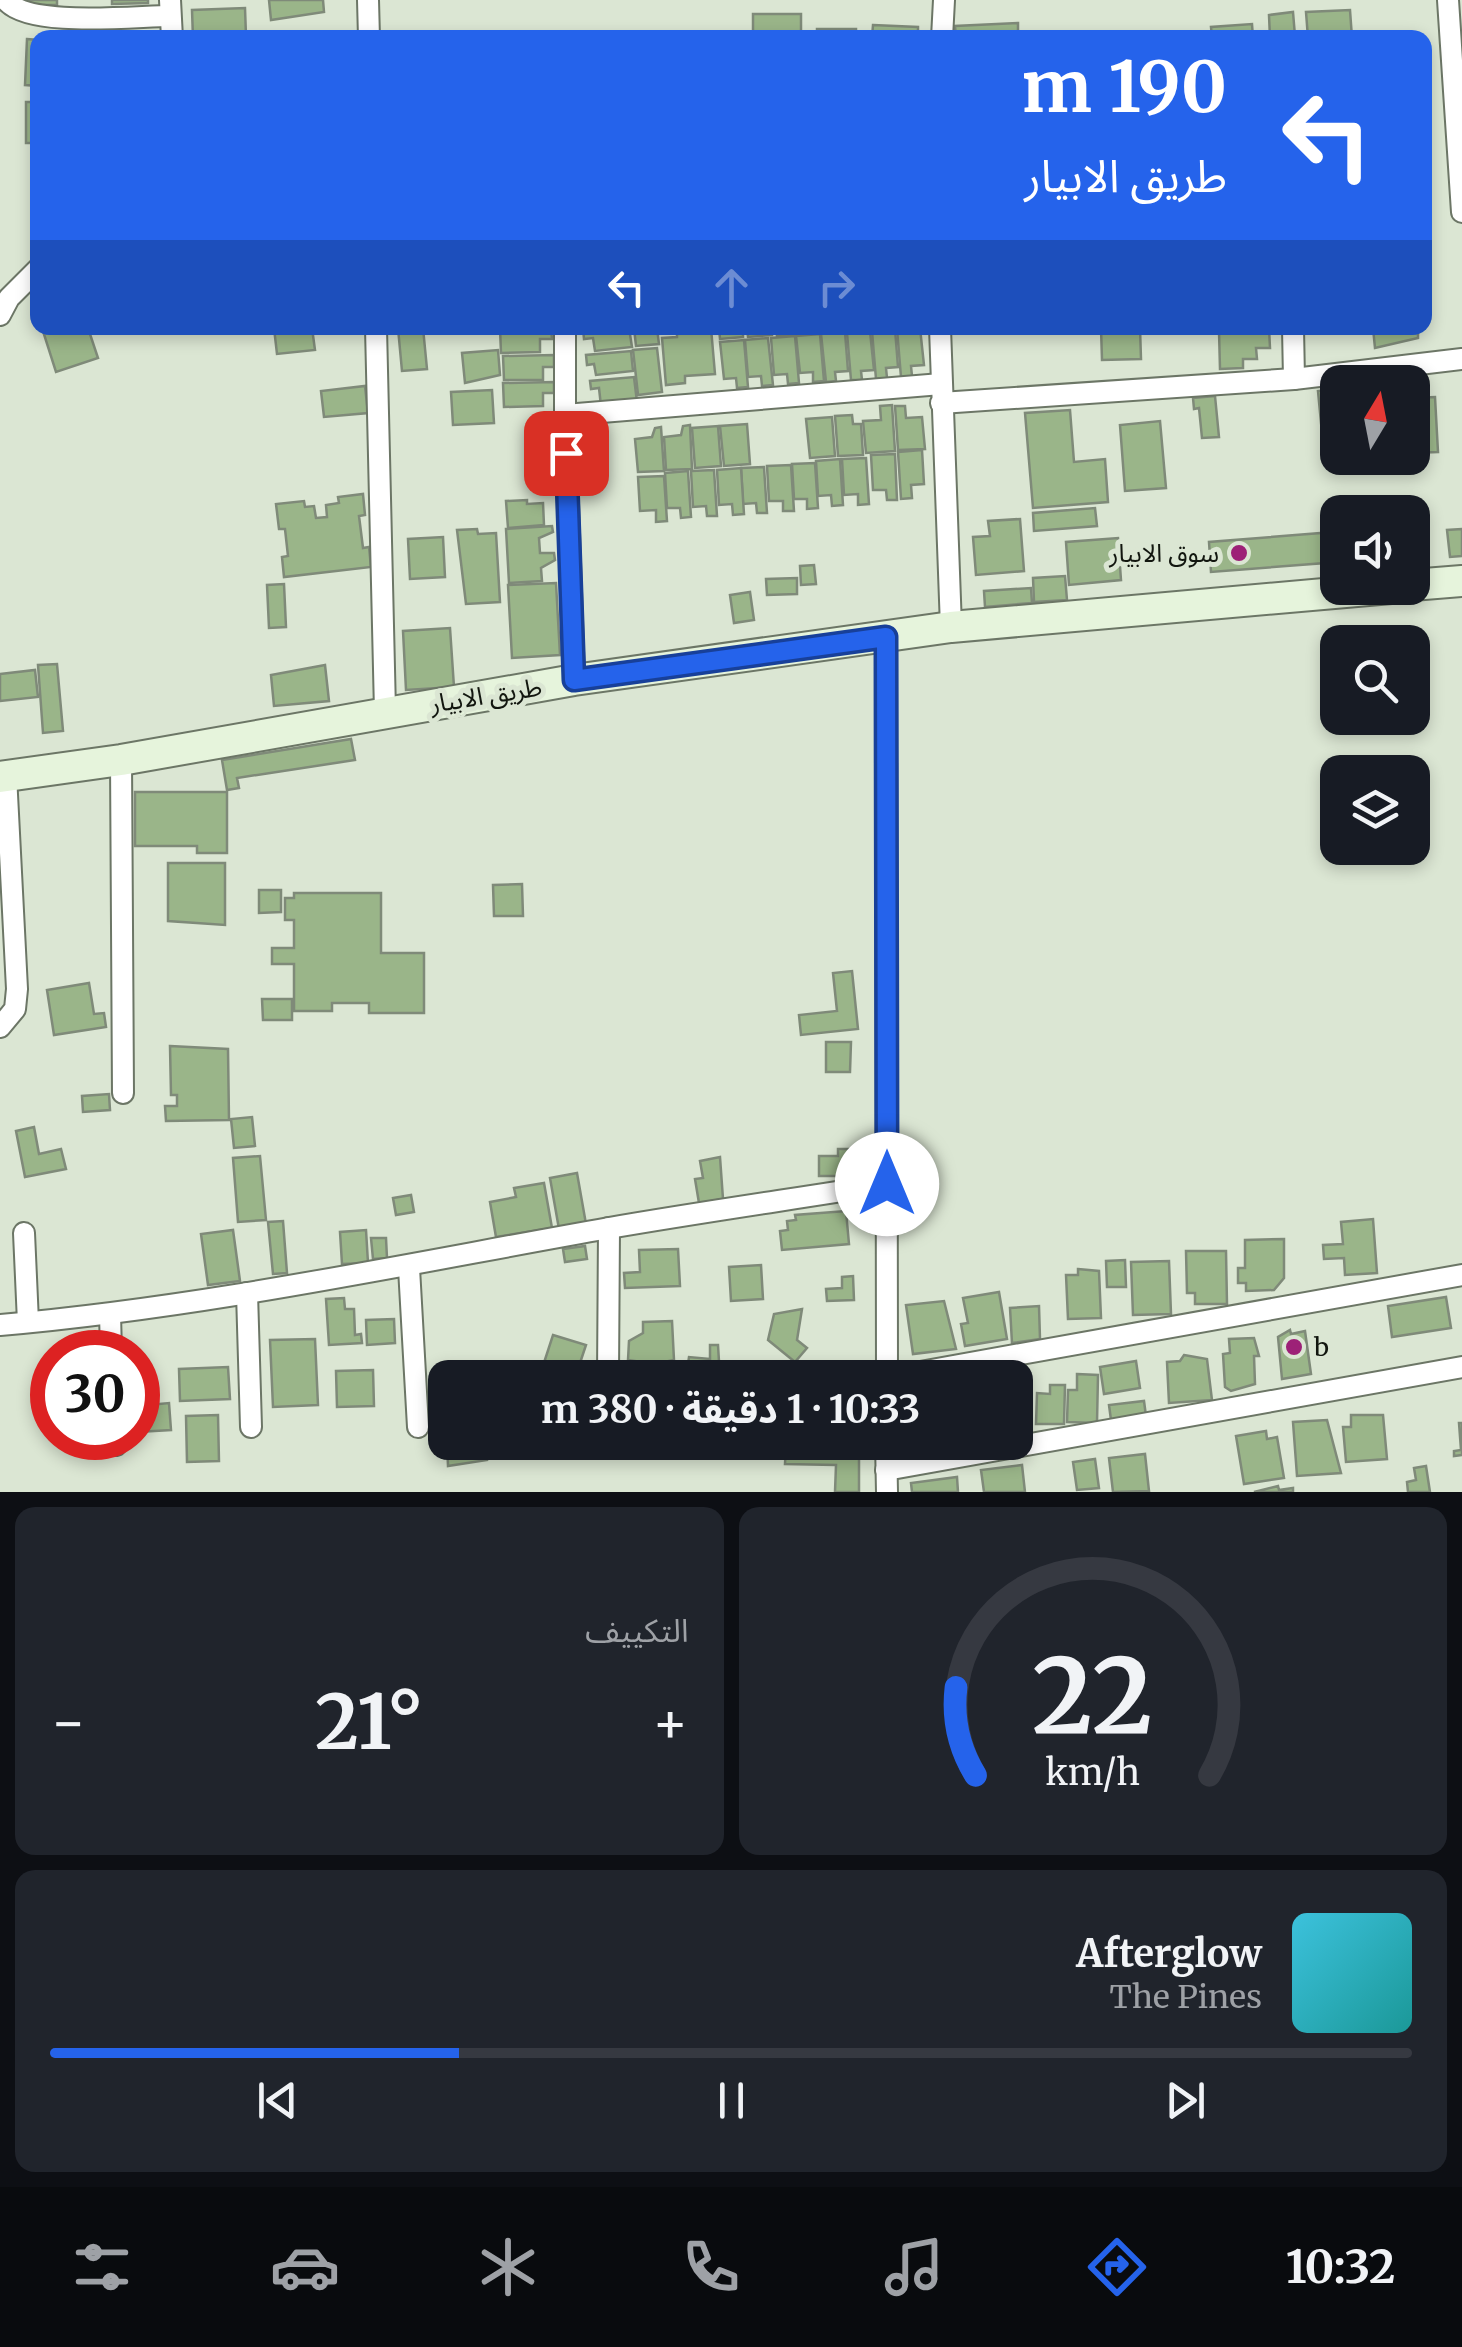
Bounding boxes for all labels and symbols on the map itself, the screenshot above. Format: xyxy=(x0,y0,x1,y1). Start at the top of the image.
north arrow xyxy=(1320,365,1430,475)
pin xyxy=(524,411,609,496)
place label: سوق الابيار xyxy=(1108,537,1219,569)
marker: سوق الابيار xyxy=(1228,542,1250,564)
street label: طريق الابيار xyxy=(427,670,544,720)
position arrow xyxy=(835,1132,939,1236)
speed limit sign: 30 xyxy=(30,1330,160,1460)
place label: b xyxy=(1313,1331,1329,1363)
marker: b xyxy=(1283,1336,1305,1358)

